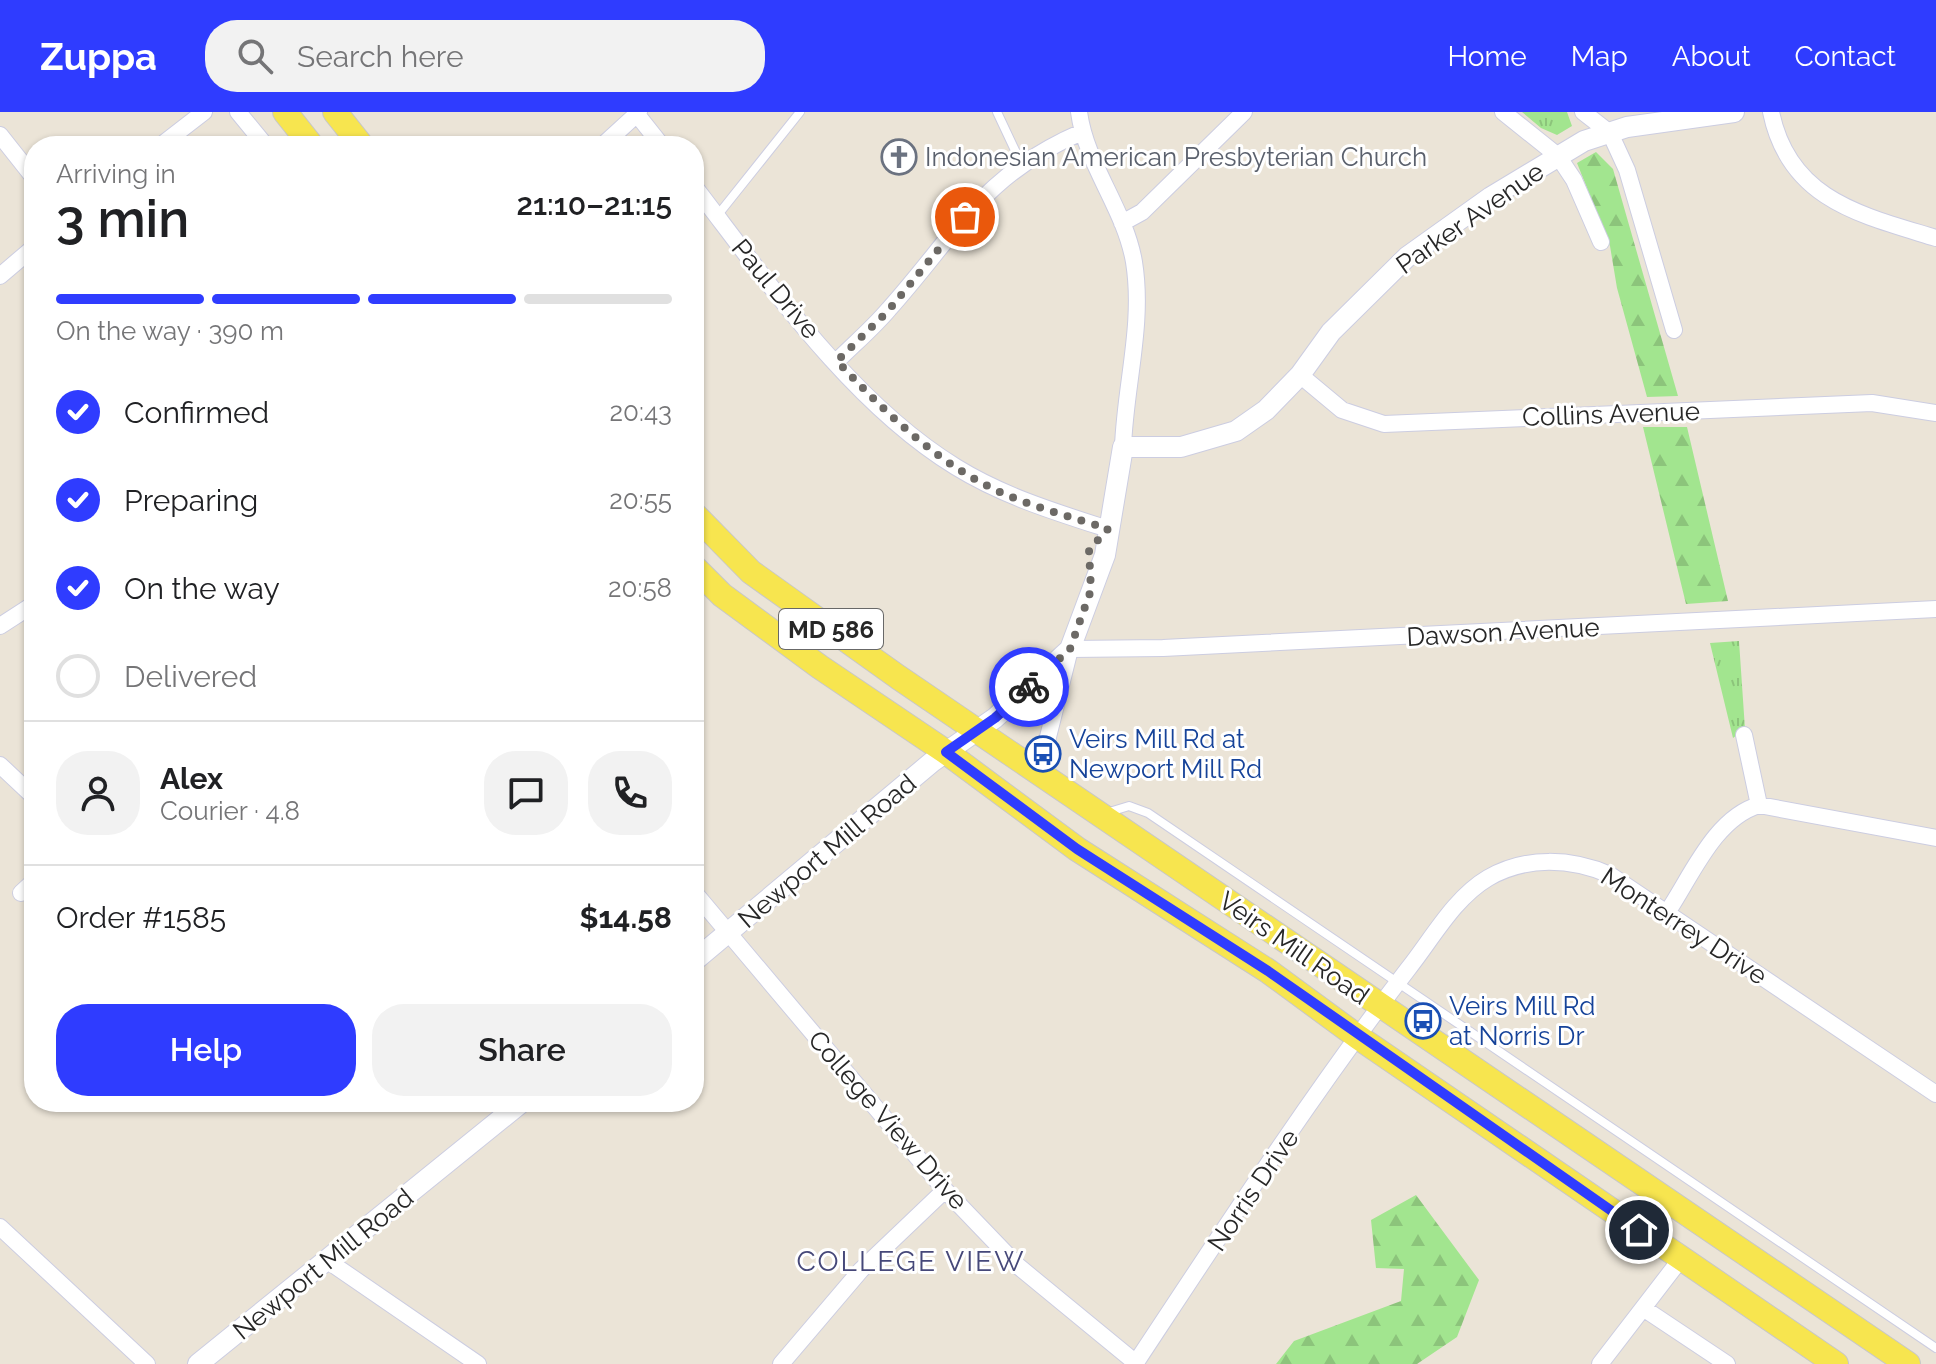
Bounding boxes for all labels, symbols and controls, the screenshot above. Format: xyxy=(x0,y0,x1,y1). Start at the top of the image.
search box xyxy=(205,20,765,92)
text: Zuppa xyxy=(40,34,157,79)
icon: search xyxy=(233,34,277,78)
text: Search here xyxy=(297,39,464,74)
text: Home xyxy=(1447,40,1527,73)
text: Map xyxy=(1571,40,1628,73)
text: About xyxy=(1672,40,1751,73)
text: Contact xyxy=(1795,40,1896,73)
church icon: Indonesian American Presbyterian Church xyxy=(880,138,918,176)
place label: Indonesian American Presbyterian Church xyxy=(925,142,1427,172)
street label: Parker Avenue xyxy=(1390,156,1550,280)
text: Arriving in xyxy=(56,159,176,189)
pin xyxy=(931,183,999,251)
text: 21:10–21:15 xyxy=(516,187,672,222)
text: 3 min xyxy=(56,188,189,249)
icon: bag xyxy=(943,195,987,239)
street label: Paul Drive xyxy=(726,233,826,345)
text: On the way · 390 m xyxy=(56,316,284,346)
icon: check xyxy=(56,390,100,434)
text: Confirmed xyxy=(124,395,269,430)
street label: Collins Avenue xyxy=(1522,396,1700,432)
text: 20:43 xyxy=(610,397,672,427)
icon: check xyxy=(56,478,100,522)
text: Preparing xyxy=(124,483,258,518)
text: 20:55 xyxy=(609,485,672,515)
icon: check xyxy=(56,566,100,610)
text: On the way xyxy=(124,571,280,606)
text: 20:58 xyxy=(608,573,672,603)
road number: MD 586 xyxy=(779,609,883,649)
street label: Dawson Avenue xyxy=(1406,612,1600,652)
courier xyxy=(989,647,1069,727)
text: Delivered xyxy=(124,659,257,694)
icon: bike xyxy=(1007,665,1051,709)
place label: Veirs Mill Rd at Newport Mill Rd xyxy=(1069,724,1262,784)
bus stop icon: Veirs Mill Rd at Newport Mill Rd xyxy=(1024,735,1062,773)
button: person xyxy=(56,751,140,835)
button: chat xyxy=(484,751,568,835)
button: phone xyxy=(588,751,672,835)
text: Alex xyxy=(160,761,223,796)
street label: Newport Mill Road xyxy=(732,768,922,934)
text: Courier · 4.8 xyxy=(160,796,300,826)
street label: Monterrey Drive xyxy=(1595,861,1773,991)
street label: Veirs Mill Road xyxy=(1213,885,1375,1011)
text: Order #1585 xyxy=(56,900,226,935)
text: $14.58 xyxy=(580,900,672,935)
place label: Veirs Mill Rd at Norris Dr xyxy=(1449,991,1595,1051)
bus stop icon: Veirs Mill Rd at Norris Dr xyxy=(1404,1002,1442,1040)
button: Help xyxy=(56,1004,356,1096)
button: Share xyxy=(372,1004,672,1096)
street label: College View Drive xyxy=(802,1024,974,1216)
street label: Norris Drive xyxy=(1201,1123,1305,1257)
street label: Newport Mill Road xyxy=(227,1182,419,1346)
pin xyxy=(1605,1196,1673,1264)
icon: home xyxy=(1617,1208,1661,1252)
district label: COLLEGE VIEW xyxy=(797,1245,1025,1278)

